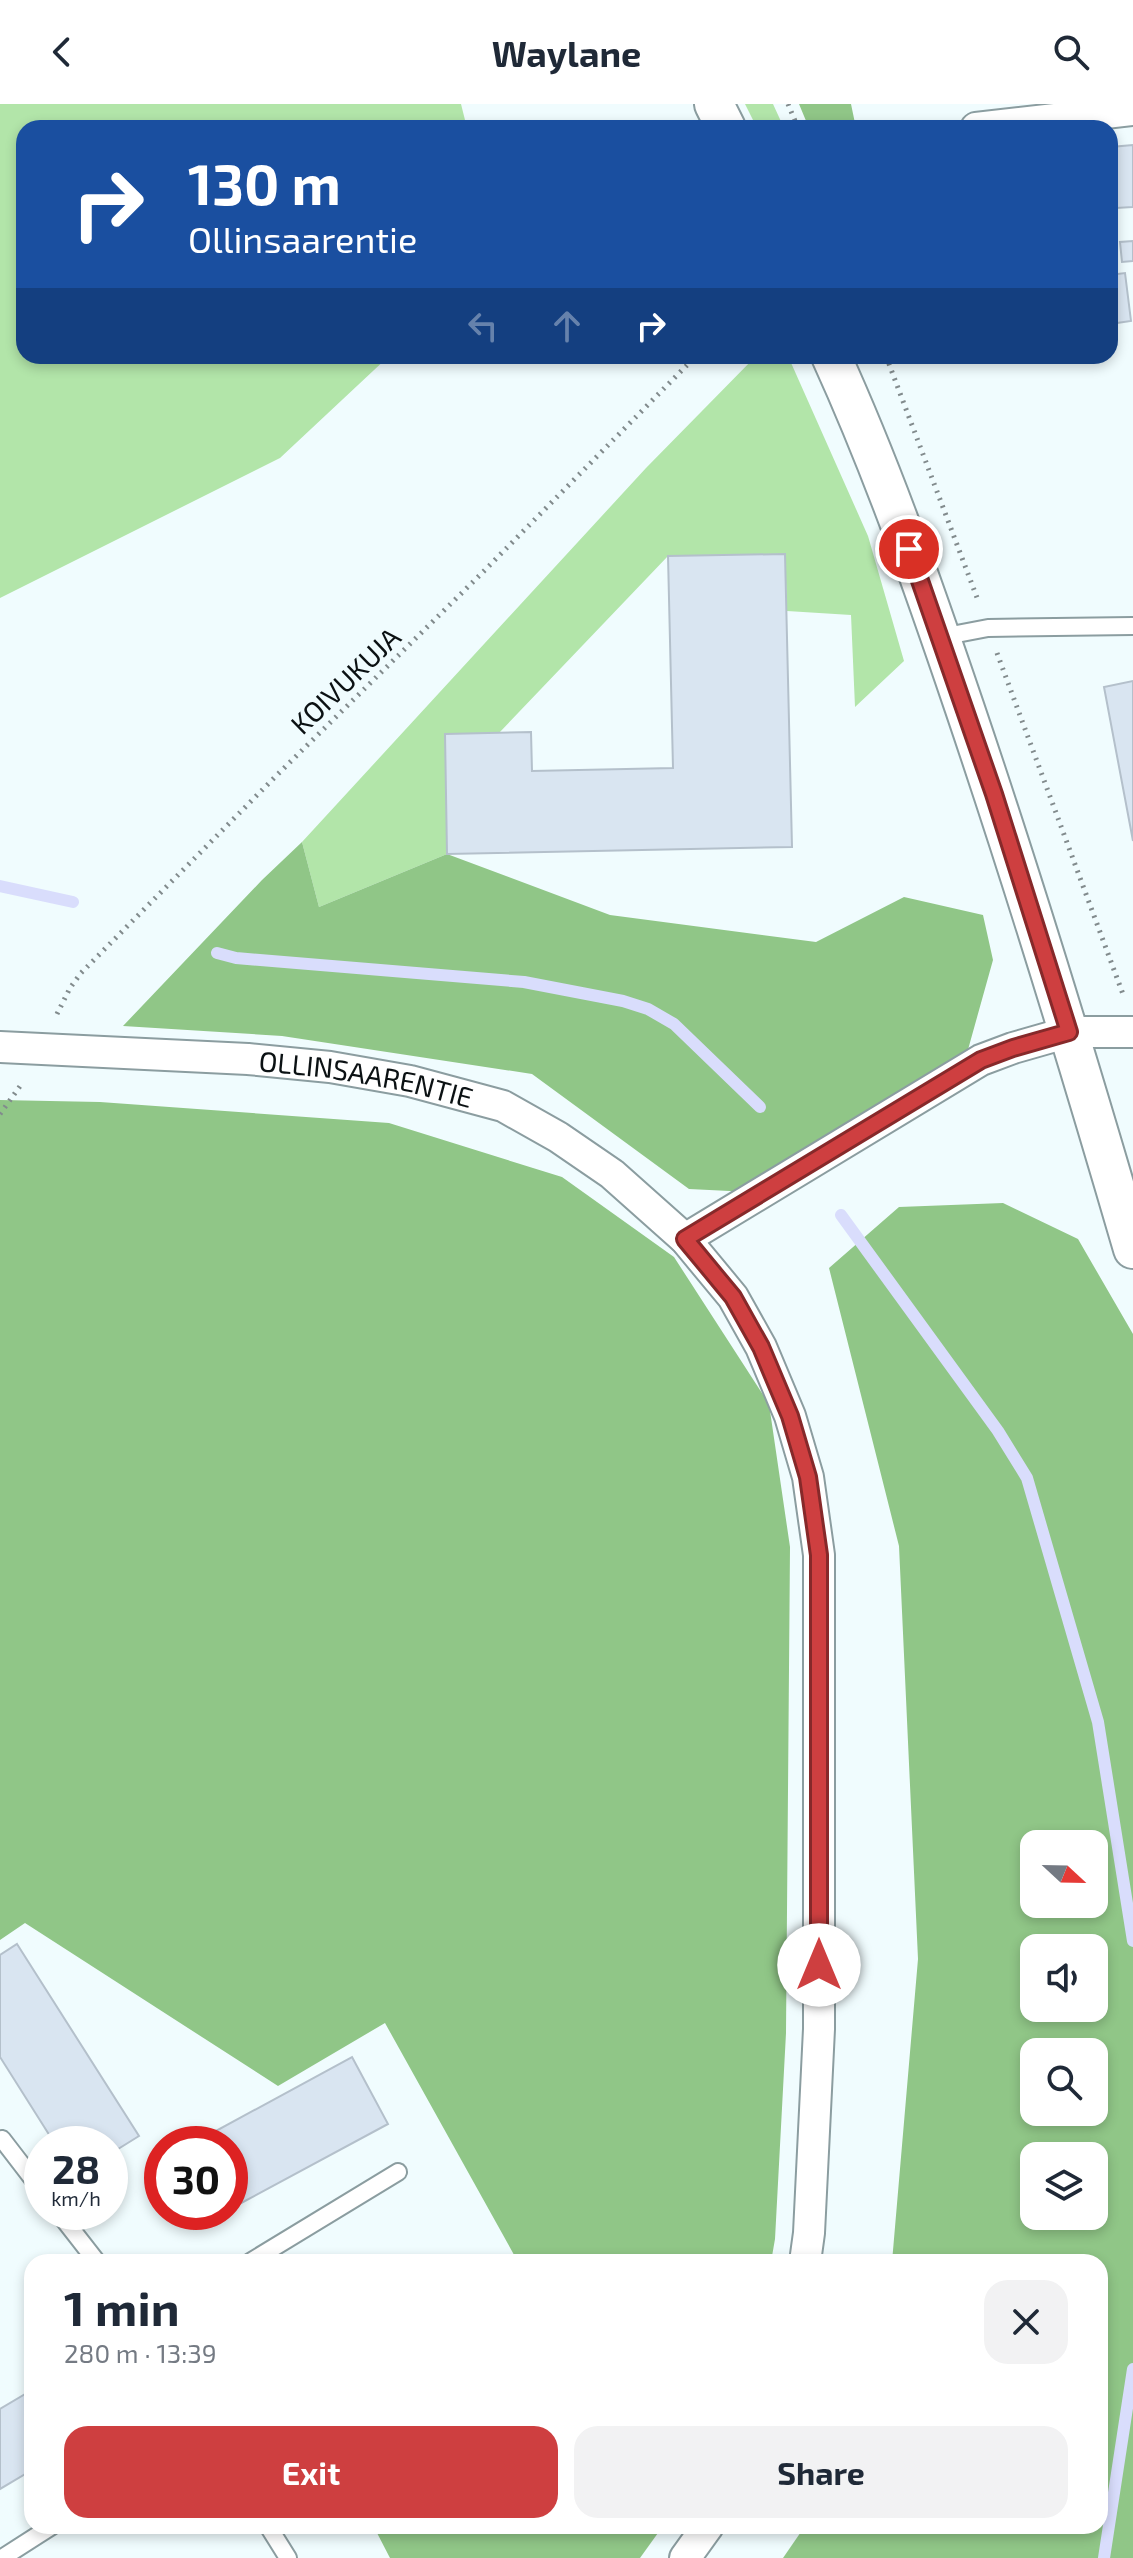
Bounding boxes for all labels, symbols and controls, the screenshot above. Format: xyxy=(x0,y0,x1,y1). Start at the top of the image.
icon: back xyxy=(40,30,84,74)
icon: search xyxy=(1049,30,1093,74)
text: Waylane xyxy=(492,31,641,74)
text: 130 m xyxy=(188,149,341,216)
icon: right xyxy=(56,152,160,256)
text: Ollinsaarentie xyxy=(188,217,417,260)
icon: left xyxy=(461,304,505,348)
icon: ahead xyxy=(545,304,589,348)
icon: right xyxy=(629,304,673,348)
pin xyxy=(875,515,943,583)
icon: arrive xyxy=(887,527,931,571)
street label: KOIVUKUJA xyxy=(283,619,407,741)
street label: OLLINSAARENTIE xyxy=(257,1043,477,1114)
north arrow xyxy=(1020,1830,1108,1918)
map controls xyxy=(1020,1830,1108,2230)
position arrow xyxy=(777,1923,861,2007)
button: sound xyxy=(1020,1934,1108,2022)
button: search xyxy=(1020,2038,1108,2126)
speed limit sign: 30 xyxy=(144,2126,248,2230)
button: layers xyxy=(1020,2142,1108,2230)
text: 28 xyxy=(52,2144,100,2192)
text: km/h xyxy=(51,2186,101,2210)
text: 1 min xyxy=(64,2278,180,2336)
button: close xyxy=(984,2280,1068,2364)
text: 280 m · 13:39 xyxy=(64,2337,217,2368)
button: Exit xyxy=(64,2426,558,2518)
button: Share xyxy=(574,2426,1068,2518)

